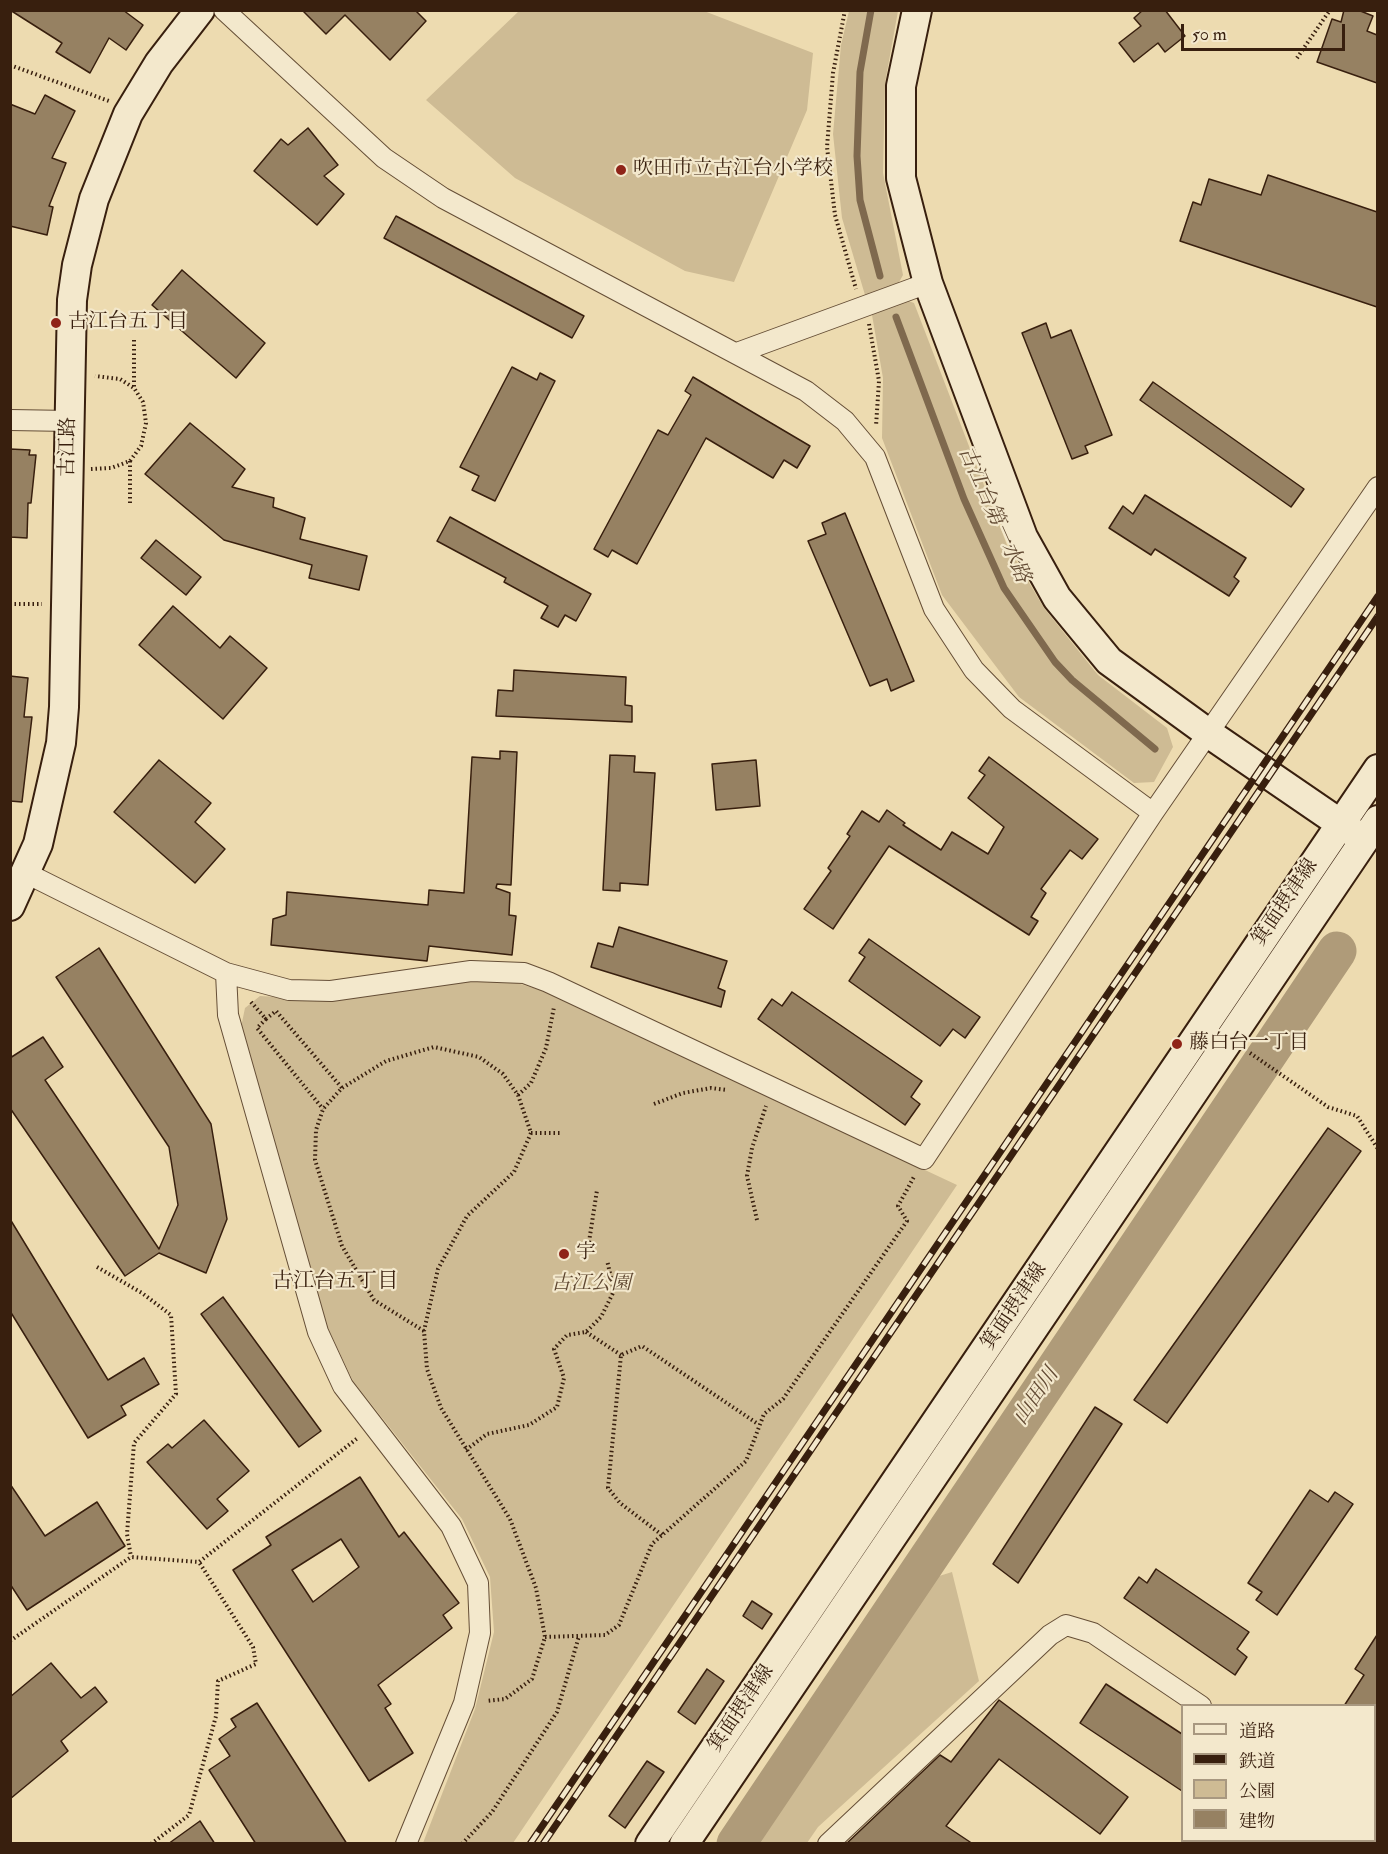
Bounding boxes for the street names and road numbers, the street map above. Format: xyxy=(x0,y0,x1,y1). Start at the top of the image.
street label: 古江路 xyxy=(56,417,82,477)
street label: 箕面摂津線 xyxy=(1248,855,1324,951)
street label: 箕面摂津線 xyxy=(977,1259,1053,1355)
street label: 箕面摂津線 xyxy=(704,1661,780,1757)

